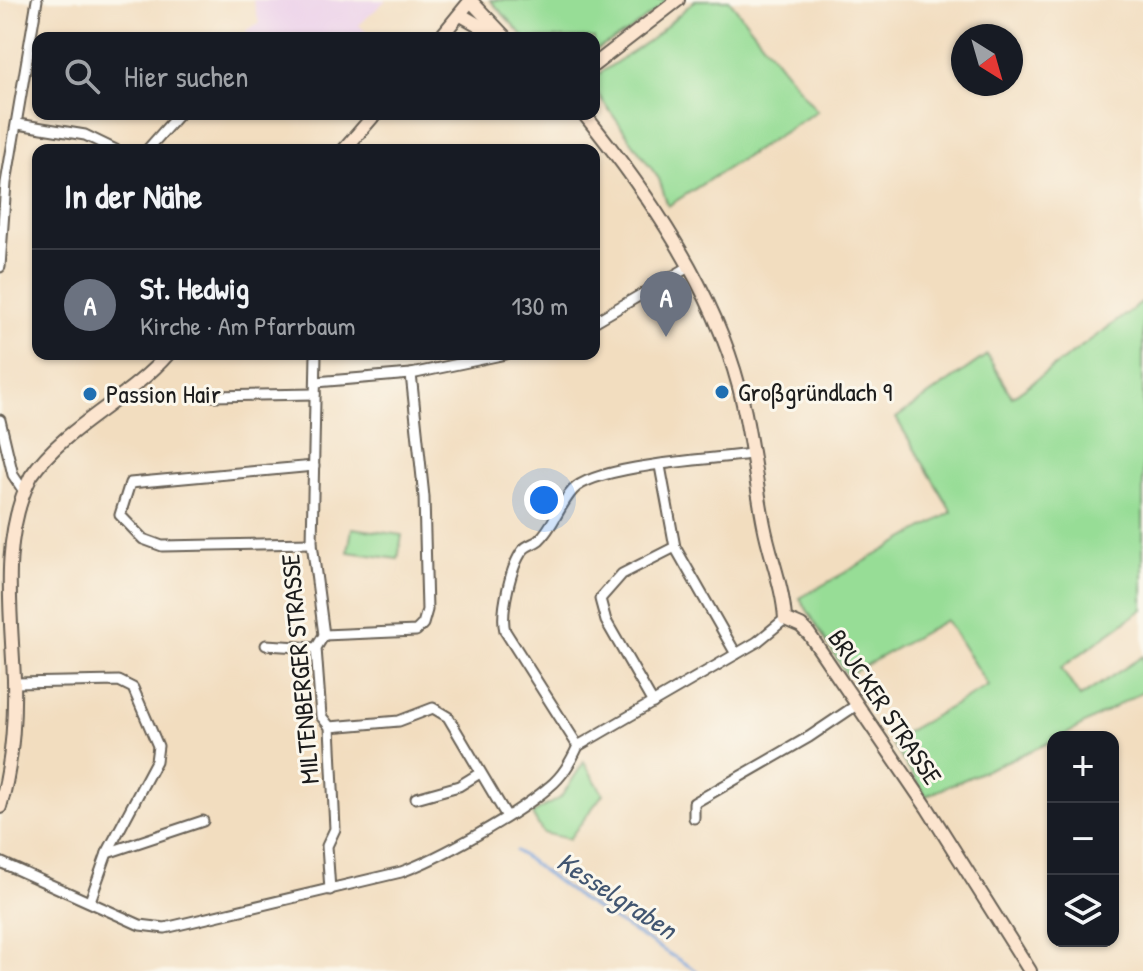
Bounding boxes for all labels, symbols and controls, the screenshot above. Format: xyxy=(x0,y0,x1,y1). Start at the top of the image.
north arrow xyxy=(951,24,1023,96)
search box xyxy=(32,32,600,120)
icon: search xyxy=(60,54,104,98)
text: Hier suchen xyxy=(124,56,248,96)
text: In der Nähe xyxy=(64,173,202,219)
text: St. Hedwig xyxy=(140,268,249,308)
pin: A xyxy=(640,271,692,337)
text: A xyxy=(84,288,96,323)
text: 130 m xyxy=(512,288,568,323)
text: Kirche · Am Pfarrbaum xyxy=(140,308,355,343)
place label: Großgründlach 9 xyxy=(738,374,892,409)
place label: Passion Hair xyxy=(106,376,221,411)
marker: Großgründlach 9 xyxy=(713,383,731,401)
marker: Passion Hair xyxy=(81,385,99,403)
your location xyxy=(524,480,564,520)
street label: MILTENBERGER STRASSE xyxy=(272,552,327,786)
street label: BRUCKER STRASSE xyxy=(820,622,951,792)
map controls xyxy=(1047,731,1119,947)
button: + xyxy=(1047,731,1119,803)
button: − xyxy=(1047,803,1119,875)
water label: Kesselgraben xyxy=(550,842,686,949)
button: layers xyxy=(1047,875,1119,947)

